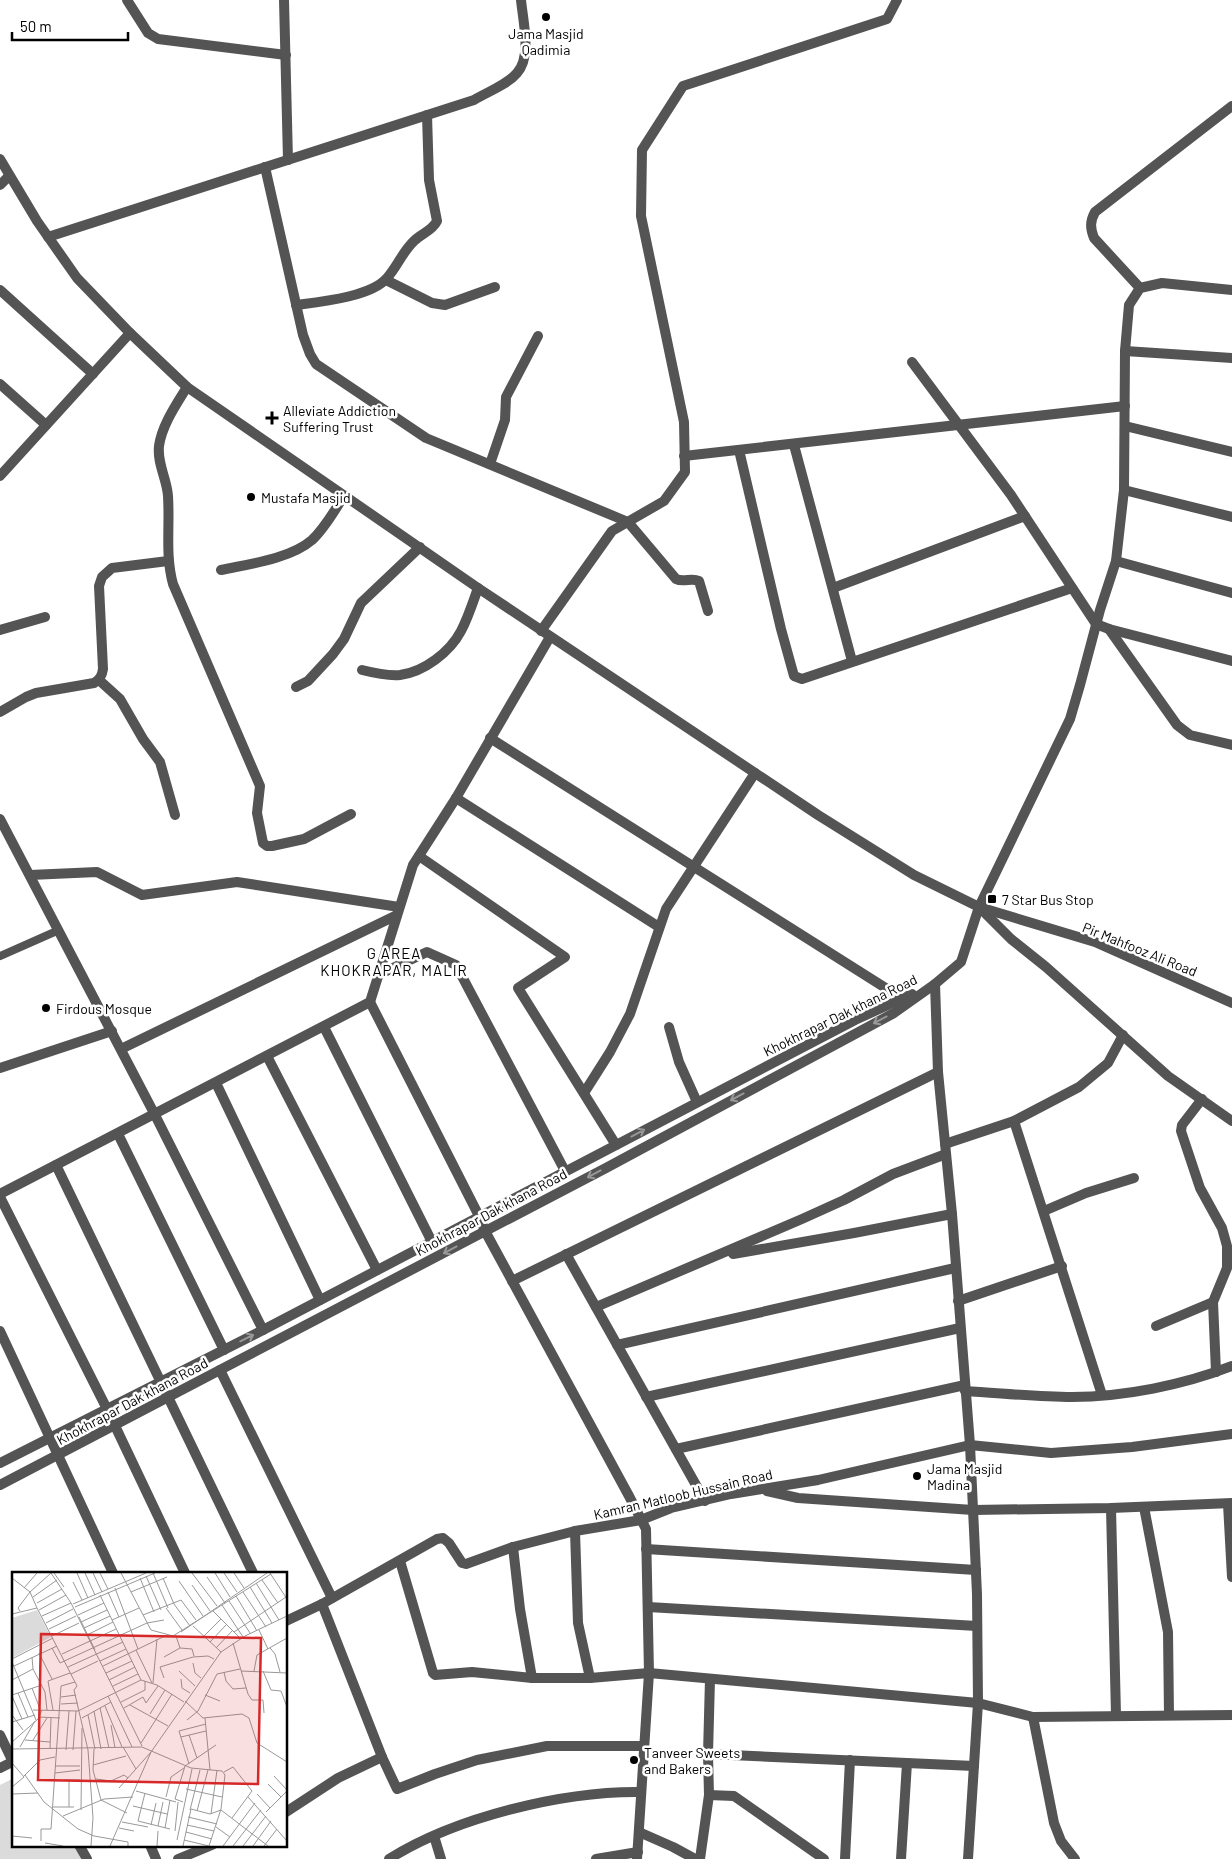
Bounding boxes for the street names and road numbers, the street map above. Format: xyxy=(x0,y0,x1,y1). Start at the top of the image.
street label: Pir Mahfooz Ali Road xyxy=(1080,918,1200,980)
street label: Khokhrapar Dak khana Road xyxy=(760,970,920,1060)
street label: Khokhrapar Dak khana Road xyxy=(412,1165,570,1259)
street label: Khokhrapar Dak khana Road xyxy=(53,1354,211,1448)
street label: Kamran Matloob Hussain Road xyxy=(592,1465,774,1523)

